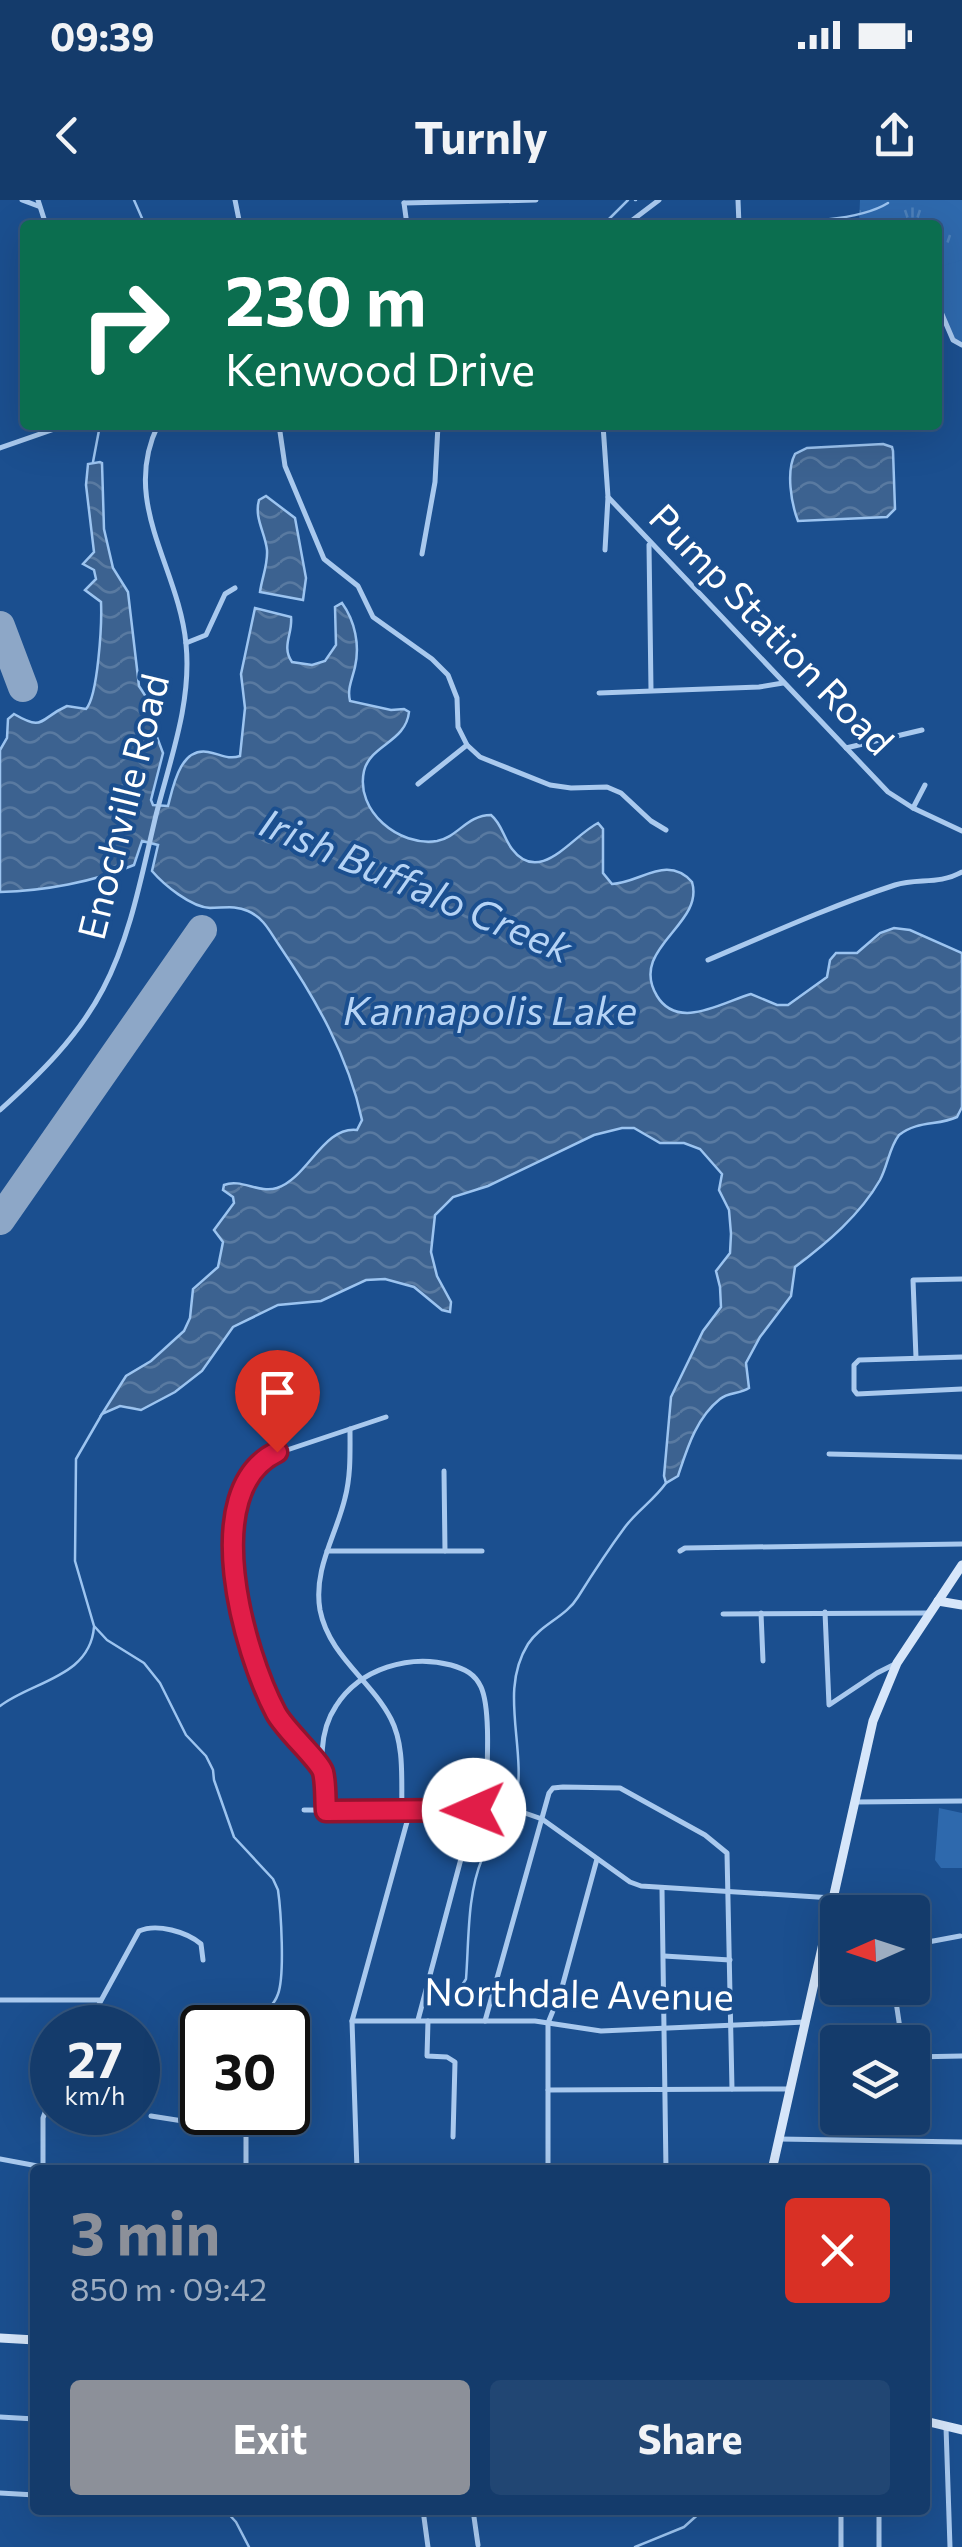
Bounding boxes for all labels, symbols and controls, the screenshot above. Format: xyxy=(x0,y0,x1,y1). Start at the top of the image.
text: 09:39 xyxy=(50,12,154,59)
icon: back xyxy=(40,108,95,163)
text: Turnly xyxy=(414,108,548,163)
icon: share xyxy=(867,108,922,163)
text: 230 m xyxy=(225,255,427,340)
icon: right xyxy=(60,260,190,390)
text: Kenwood Drive xyxy=(225,340,535,395)
street label: Pump Station Road xyxy=(641,493,905,764)
street label: Enochville Road xyxy=(66,669,177,944)
water label: Irish Buffalo Creek xyxy=(254,796,581,972)
water label: Kannapolis Lake xyxy=(343,984,637,1033)
pin xyxy=(235,1350,320,1453)
icon: arrive xyxy=(250,1365,305,1420)
position arrow xyxy=(422,1758,526,1862)
north arrow xyxy=(820,1895,930,2005)
map controls xyxy=(820,1895,930,2135)
street label: Northdale Avenue xyxy=(424,1966,734,2019)
speed limit sign: 30 xyxy=(180,2005,310,2135)
button: layers xyxy=(820,2025,930,2135)
text: 27 xyxy=(67,2027,123,2088)
text: km/h xyxy=(65,2080,125,2110)
text: 3 min xyxy=(70,2194,220,2267)
button: close xyxy=(785,2198,890,2303)
text: 850 m · 09:42 xyxy=(70,2268,267,2308)
button: Exit xyxy=(70,2380,470,2495)
button: Share xyxy=(490,2380,890,2495)

